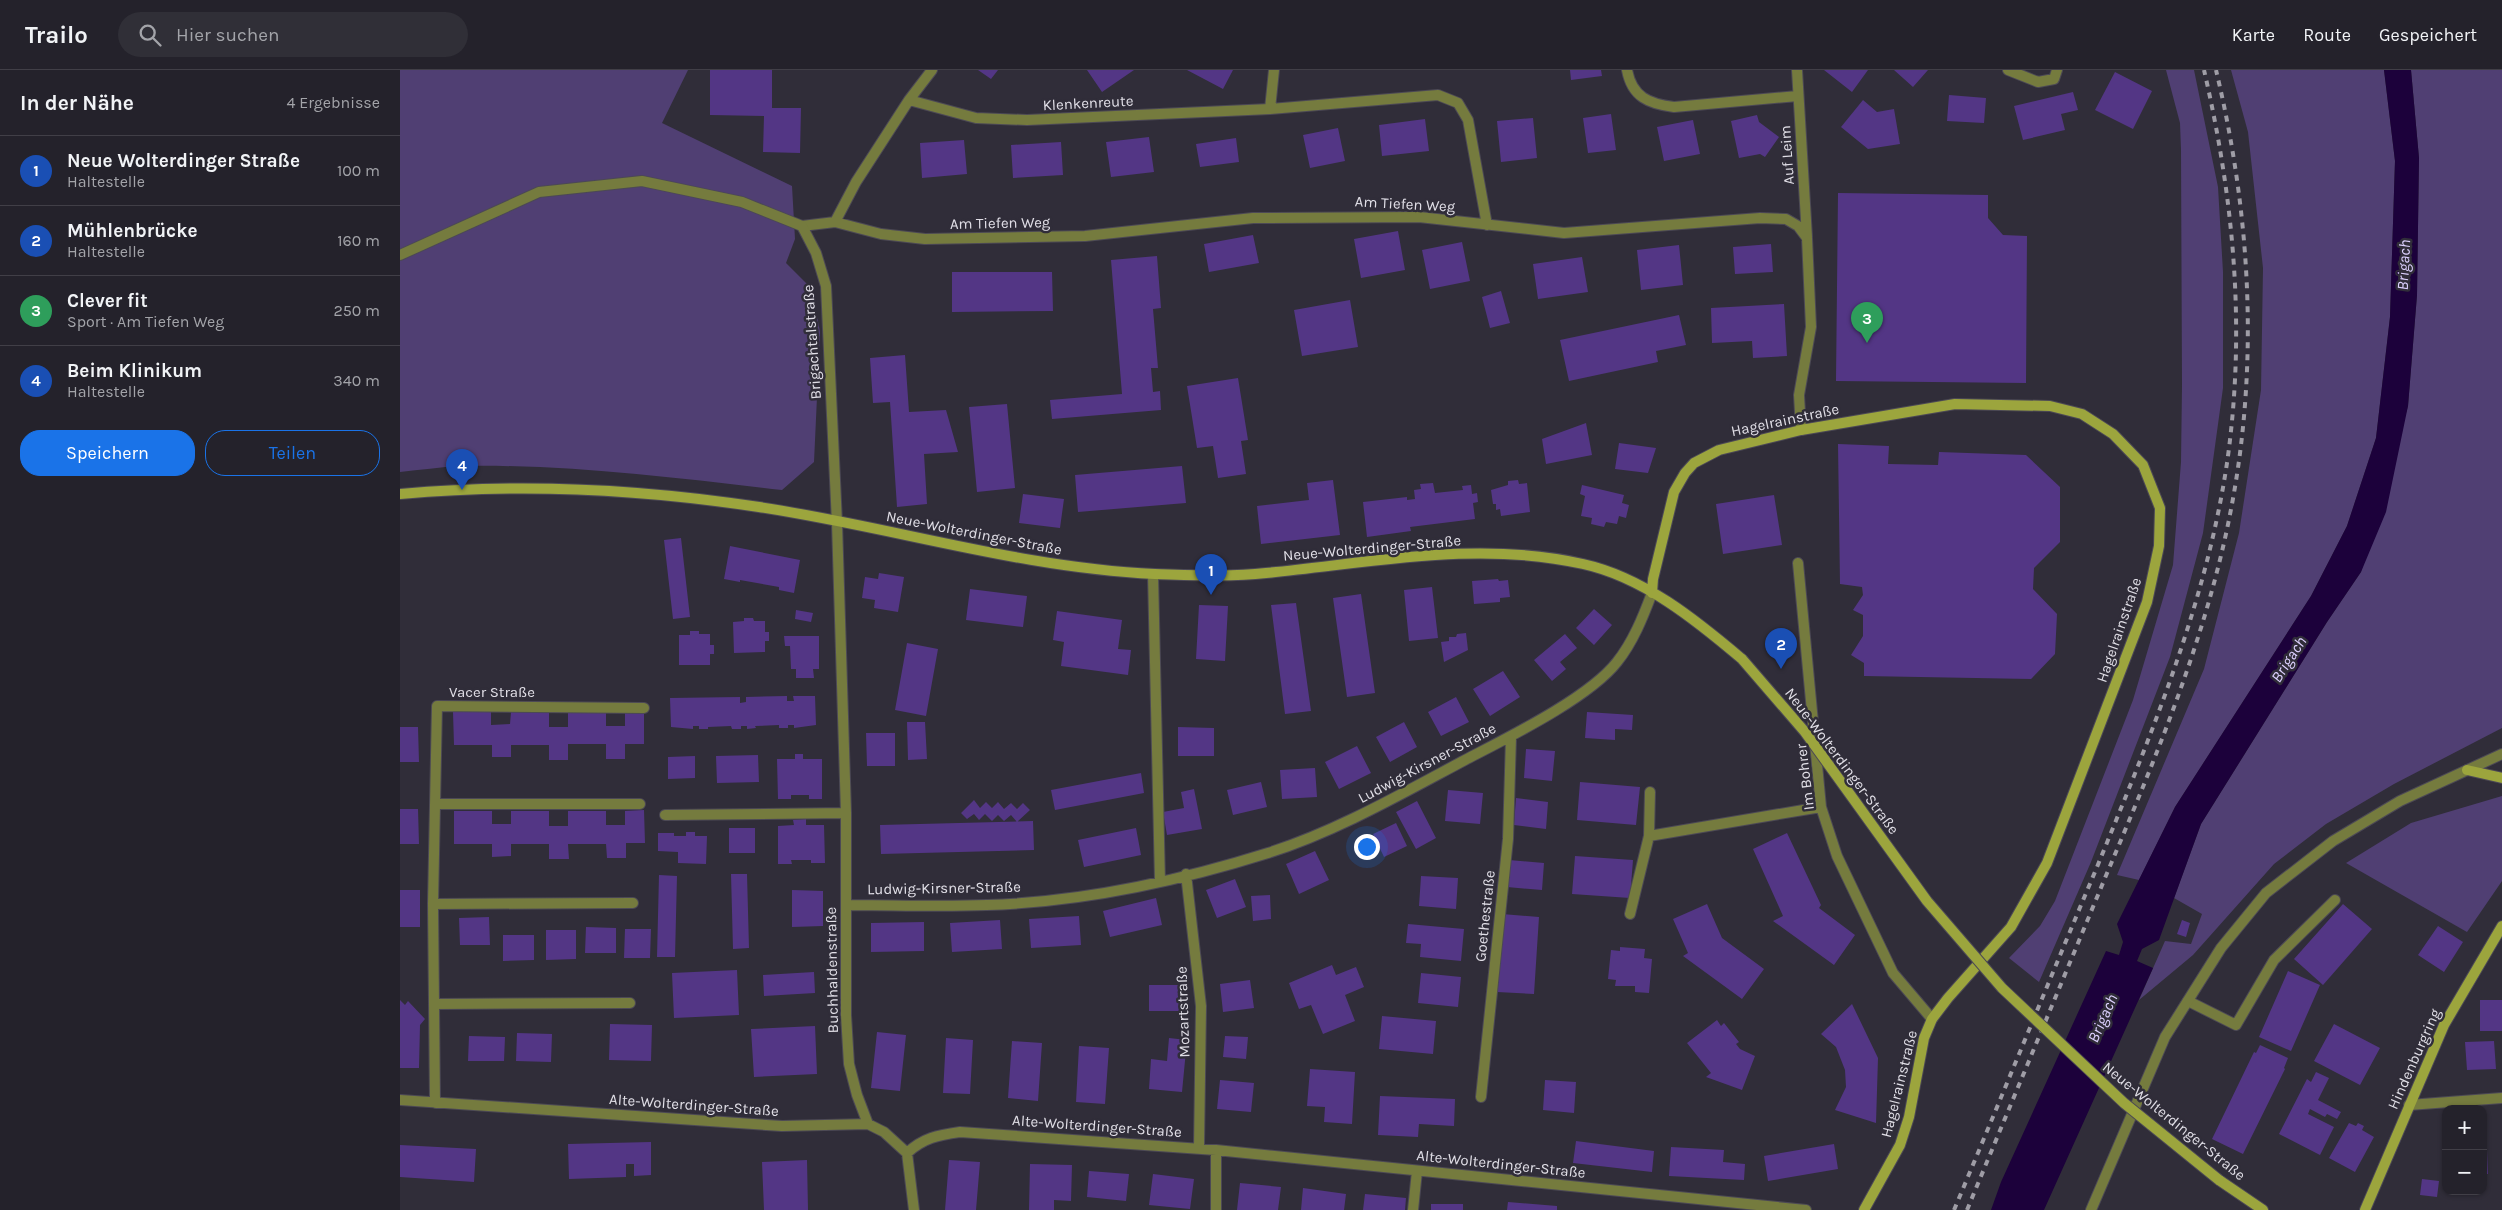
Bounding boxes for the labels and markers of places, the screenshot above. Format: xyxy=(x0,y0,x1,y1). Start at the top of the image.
pin: 3 xyxy=(1851,302,1883,343)
pin: 4 xyxy=(446,449,478,490)
pin: 1 xyxy=(1195,554,1227,595)
pin: 2 xyxy=(1765,628,1797,669)

